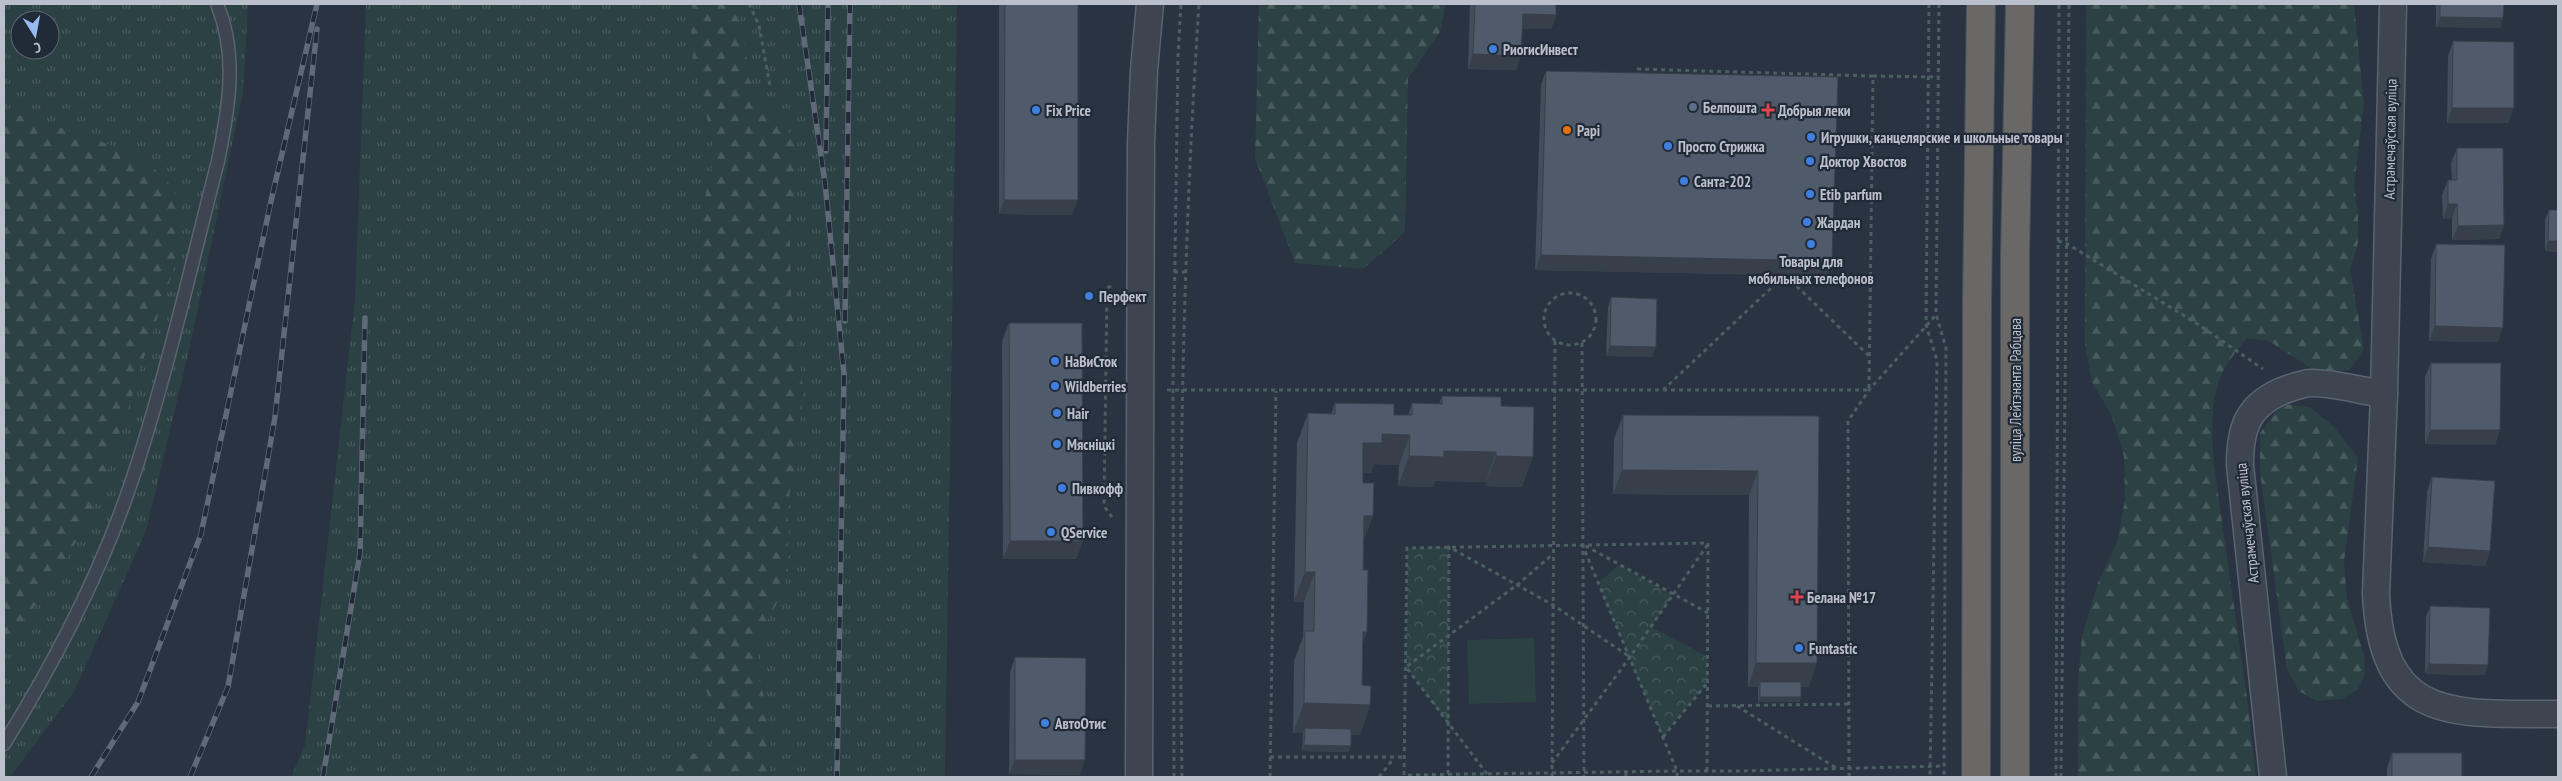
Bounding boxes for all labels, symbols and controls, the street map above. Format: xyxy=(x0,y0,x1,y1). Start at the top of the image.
north arrow xyxy=(10,10,60,60)
text: С xyxy=(32,38,42,57)
place label: РиогисИнвест xyxy=(1503,40,1579,59)
marker: РиогисИнвест xyxy=(1487,43,1499,55)
street label: Астрамечаўская вуліца xyxy=(2379,79,2401,199)
place label: Белпошта xyxy=(1703,98,1757,117)
place label: Fix Price xyxy=(1046,101,1091,120)
marker: Белпошта xyxy=(1687,101,1699,113)
place label: Добрыя леки xyxy=(1778,101,1851,120)
marker: Fix Price xyxy=(1030,104,1042,116)
marker: Добрыя леки xyxy=(1762,104,1774,116)
place label: Papi xyxy=(1577,121,1600,140)
marker: Papi xyxy=(1561,124,1573,136)
place label: Игрушки, канцелярские и школьные товары xyxy=(1821,128,2063,147)
marker: Игрушки, канцелярские и школьные товары xyxy=(1805,131,1817,143)
place label: Просто Стрижка xyxy=(1678,137,1765,156)
marker: Просто Стрижка xyxy=(1662,140,1674,152)
place label: Доктор Хвостов xyxy=(1820,152,1907,171)
marker: Доктор Хвостов xyxy=(1804,155,1816,167)
place label: Санта-202 xyxy=(1694,172,1751,191)
marker: Санта-202 xyxy=(1678,175,1690,187)
place label: Etib parfum xyxy=(1820,185,1882,204)
marker: Etib parfum xyxy=(1804,188,1816,200)
place label: Жардан xyxy=(1816,213,1861,232)
marker: Жардан xyxy=(1801,216,1813,228)
marker: Товары для мобильных телефонов xyxy=(1805,238,1817,250)
place label: Товары для мобильных телефонов xyxy=(1748,252,1874,288)
place label: Перфект xyxy=(1099,287,1147,306)
marker: Перфект xyxy=(1083,290,1095,302)
street label: вуліца Лейтэнанта Рабцава xyxy=(2006,318,2025,462)
place label: НаВиСток xyxy=(1065,352,1118,371)
marker: НаВиСток xyxy=(1049,355,1061,367)
place label: Wildberries xyxy=(1064,377,1126,396)
marker: Wildberries xyxy=(1049,380,1061,392)
place label: Hair xyxy=(1067,404,1090,423)
marker: Hair xyxy=(1051,407,1063,419)
place label: Мясніцкі xyxy=(1067,435,1115,454)
marker: Мясніцкі xyxy=(1051,438,1063,450)
street label: Астрамечаўская вуліца xyxy=(2231,462,2263,584)
place label: Пивкофф xyxy=(1072,479,1123,498)
marker: Пивкофф xyxy=(1056,482,1068,494)
place label: QService xyxy=(1061,523,1108,542)
marker: QService xyxy=(1045,526,1057,538)
place label: Белана №17 xyxy=(1807,588,1876,607)
marker: Белана №17 xyxy=(1791,591,1803,603)
place label: Funtastic xyxy=(1809,639,1858,658)
marker: Funtastic xyxy=(1793,642,1805,654)
place label: АвтоОтис xyxy=(1054,714,1107,733)
marker: АвтоОтис xyxy=(1039,717,1051,729)

